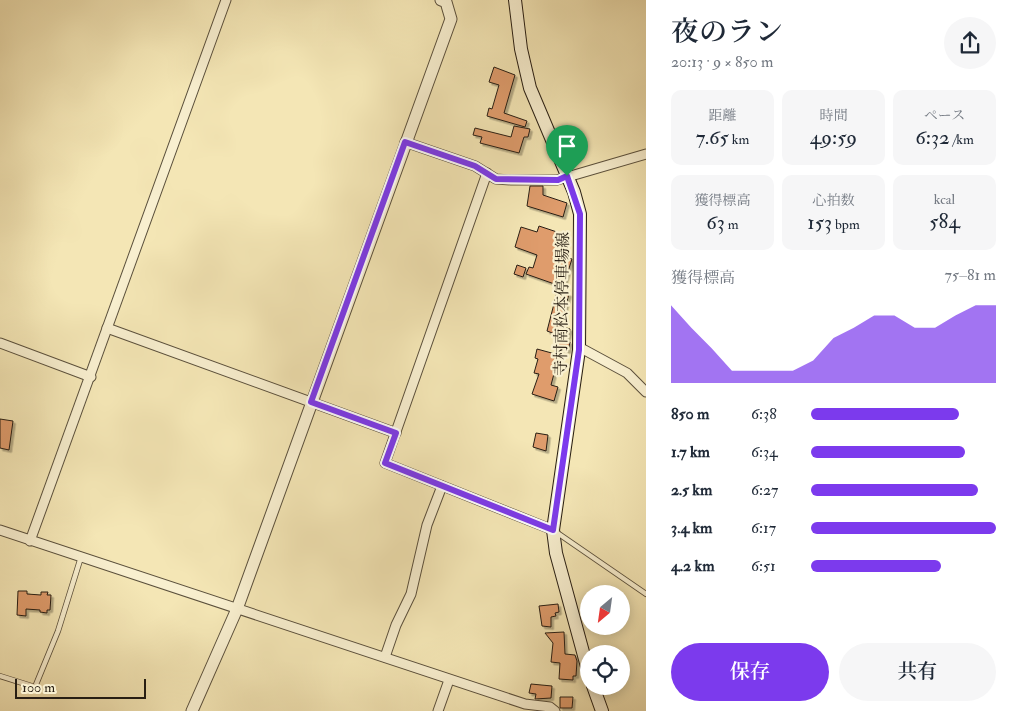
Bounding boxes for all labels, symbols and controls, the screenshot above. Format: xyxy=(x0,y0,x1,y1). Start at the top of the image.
text: 夜のラン xyxy=(671,15,783,50)
button: share xyxy=(944,17,996,69)
text: 20:13 · 9 × 850 m xyxy=(671,52,773,72)
text: 距離 xyxy=(709,107,737,124)
text: 時間 xyxy=(820,107,848,124)
text: ペース xyxy=(924,107,965,124)
text: 7.65 xyxy=(696,124,729,151)
text: 49:59 xyxy=(810,124,857,151)
text: 6:32 xyxy=(915,124,950,151)
pin xyxy=(546,125,588,176)
text: km xyxy=(729,131,749,148)
text: /km xyxy=(950,131,974,148)
icon: arrive xyxy=(553,132,581,160)
text: kcal xyxy=(934,191,955,208)
text: 獲得標高 xyxy=(695,192,751,209)
text: 心拍数 xyxy=(813,192,855,209)
text: 584 xyxy=(929,208,960,235)
text: 63 xyxy=(706,209,725,236)
text: 153 xyxy=(807,209,832,236)
text: m xyxy=(725,216,739,233)
text: bpm xyxy=(832,216,860,233)
street label: 寺村南松本停車場線 xyxy=(551,232,573,376)
text: 75–81 m xyxy=(945,265,996,285)
text: 獲得標高 xyxy=(671,268,735,288)
text: 850 m xyxy=(671,404,709,424)
text: 6:38 xyxy=(751,404,777,424)
text: 1.7 km xyxy=(671,442,710,462)
text: 6:34 xyxy=(751,442,778,462)
text: 2.5 km xyxy=(671,480,712,500)
text: 6:27 xyxy=(751,480,778,500)
text: 3.4 km xyxy=(671,518,713,538)
text: 6:17 xyxy=(751,518,776,538)
text: 4.2 km xyxy=(671,556,715,576)
text: 6:51 xyxy=(751,556,776,576)
north arrow xyxy=(580,585,630,635)
map controls xyxy=(580,585,630,695)
button: 保存 xyxy=(671,643,829,701)
button: 共有 xyxy=(839,643,996,701)
button: locate xyxy=(580,645,630,695)
scale bar xyxy=(15,676,146,699)
text: 100 m xyxy=(22,679,55,696)

